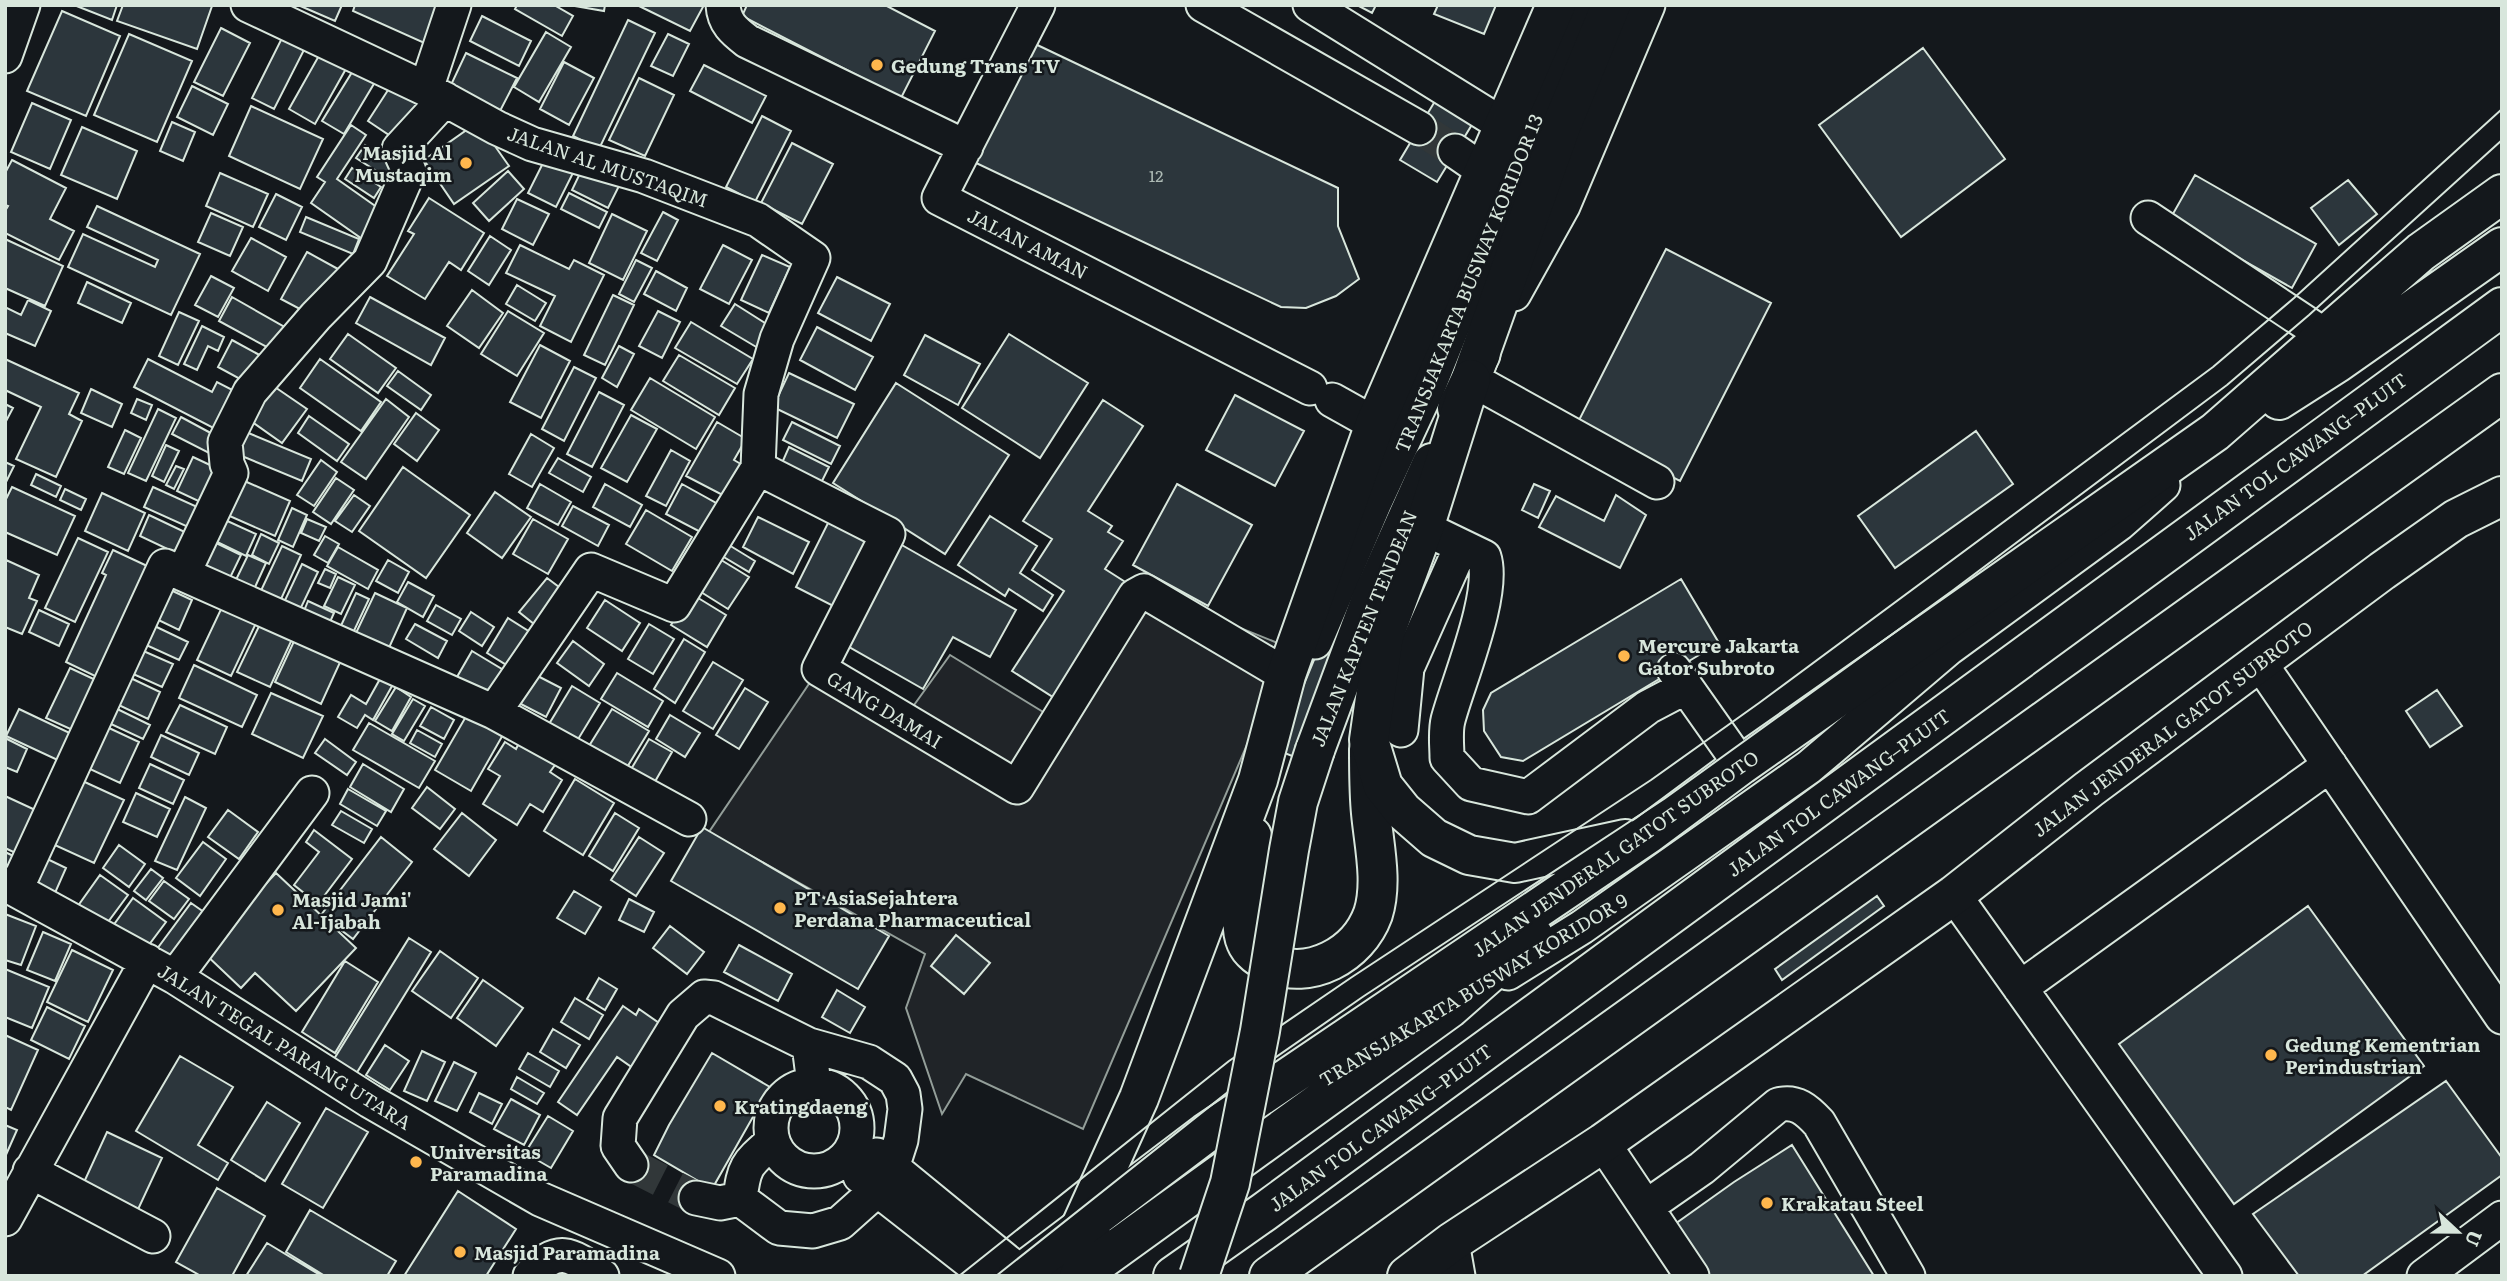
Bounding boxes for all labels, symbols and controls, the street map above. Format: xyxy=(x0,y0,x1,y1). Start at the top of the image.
place label: Gedung Trans TV xyxy=(891,51,1060,79)
marker: Gedung Trans TV xyxy=(869,57,885,73)
street label: TRANSJAKARTA BUSWAY KORIDOR 13 xyxy=(1387,109,1549,457)
street label: JALAN AL MUSTAQIM xyxy=(504,118,712,214)
place label: Masjid Al Mustaqim xyxy=(355,138,452,188)
marker: Masjid Al Mustaqim xyxy=(458,155,474,171)
house number: 12 xyxy=(1149,163,1163,187)
street label: JALAN AMAN xyxy=(963,201,1093,285)
street label: JALAN TOL CAWANG–PLUIT xyxy=(2178,365,2412,547)
street label: JALAN KAPTEN TENDEAN xyxy=(1303,505,1423,751)
street label: JALAN JENDERAL GATOT SUBROTO xyxy=(2026,613,2318,843)
place label: Mercure Jakarta Gator Subroto xyxy=(1638,631,1799,681)
marker: Mercure Jakarta Gator Subroto xyxy=(1616,648,1632,664)
street label: GANG DAMAI xyxy=(822,663,948,755)
street label: JALAN TOL CAWANG–PLUIT xyxy=(1721,701,1955,883)
street label: JALAN JENDERAL GATOT SUBROTO xyxy=(1466,743,1764,963)
place label: PT AsiaSejahtera Perdana Pharmaceutical xyxy=(794,883,1031,933)
place label: Masjid Jami' Al-Ijabah xyxy=(292,885,412,935)
street label: TRANSJAKARTA BUSWAY KORIDOR 9 xyxy=(1313,885,1633,1093)
marker: PT AsiaSejahtera Perdana Pharmaceutical xyxy=(772,900,788,916)
marker: Masjid Jami' Al-Ijabah xyxy=(270,902,286,918)
street label: JALAN TEGAL PARANG UTARA xyxy=(153,956,417,1136)
place label: Gedung Kementrian Perindustrian xyxy=(2285,1030,2480,1080)
street label: JALAN TOL CAWANG–PLUIT xyxy=(1263,1036,1497,1218)
marker: Gedung Kementrian Perindustrian xyxy=(2263,1047,2279,1063)
place label: Kratingdaeng xyxy=(734,1092,868,1120)
marker: Kratingdaeng xyxy=(712,1098,728,1114)
place label: Universitas Paramadina xyxy=(430,1137,547,1187)
marker: Universitas Paramadina xyxy=(408,1154,424,1170)
place label: Krakatau Steel xyxy=(1781,1189,1924,1217)
marker: Krakatau Steel xyxy=(1759,1195,1775,1211)
north arrow xyxy=(2423,1197,2493,1267)
text: U xyxy=(2459,1227,2490,1251)
place label: Masjid Paramadina xyxy=(474,1238,660,1266)
marker: Masjid Paramadina xyxy=(452,1244,468,1260)

